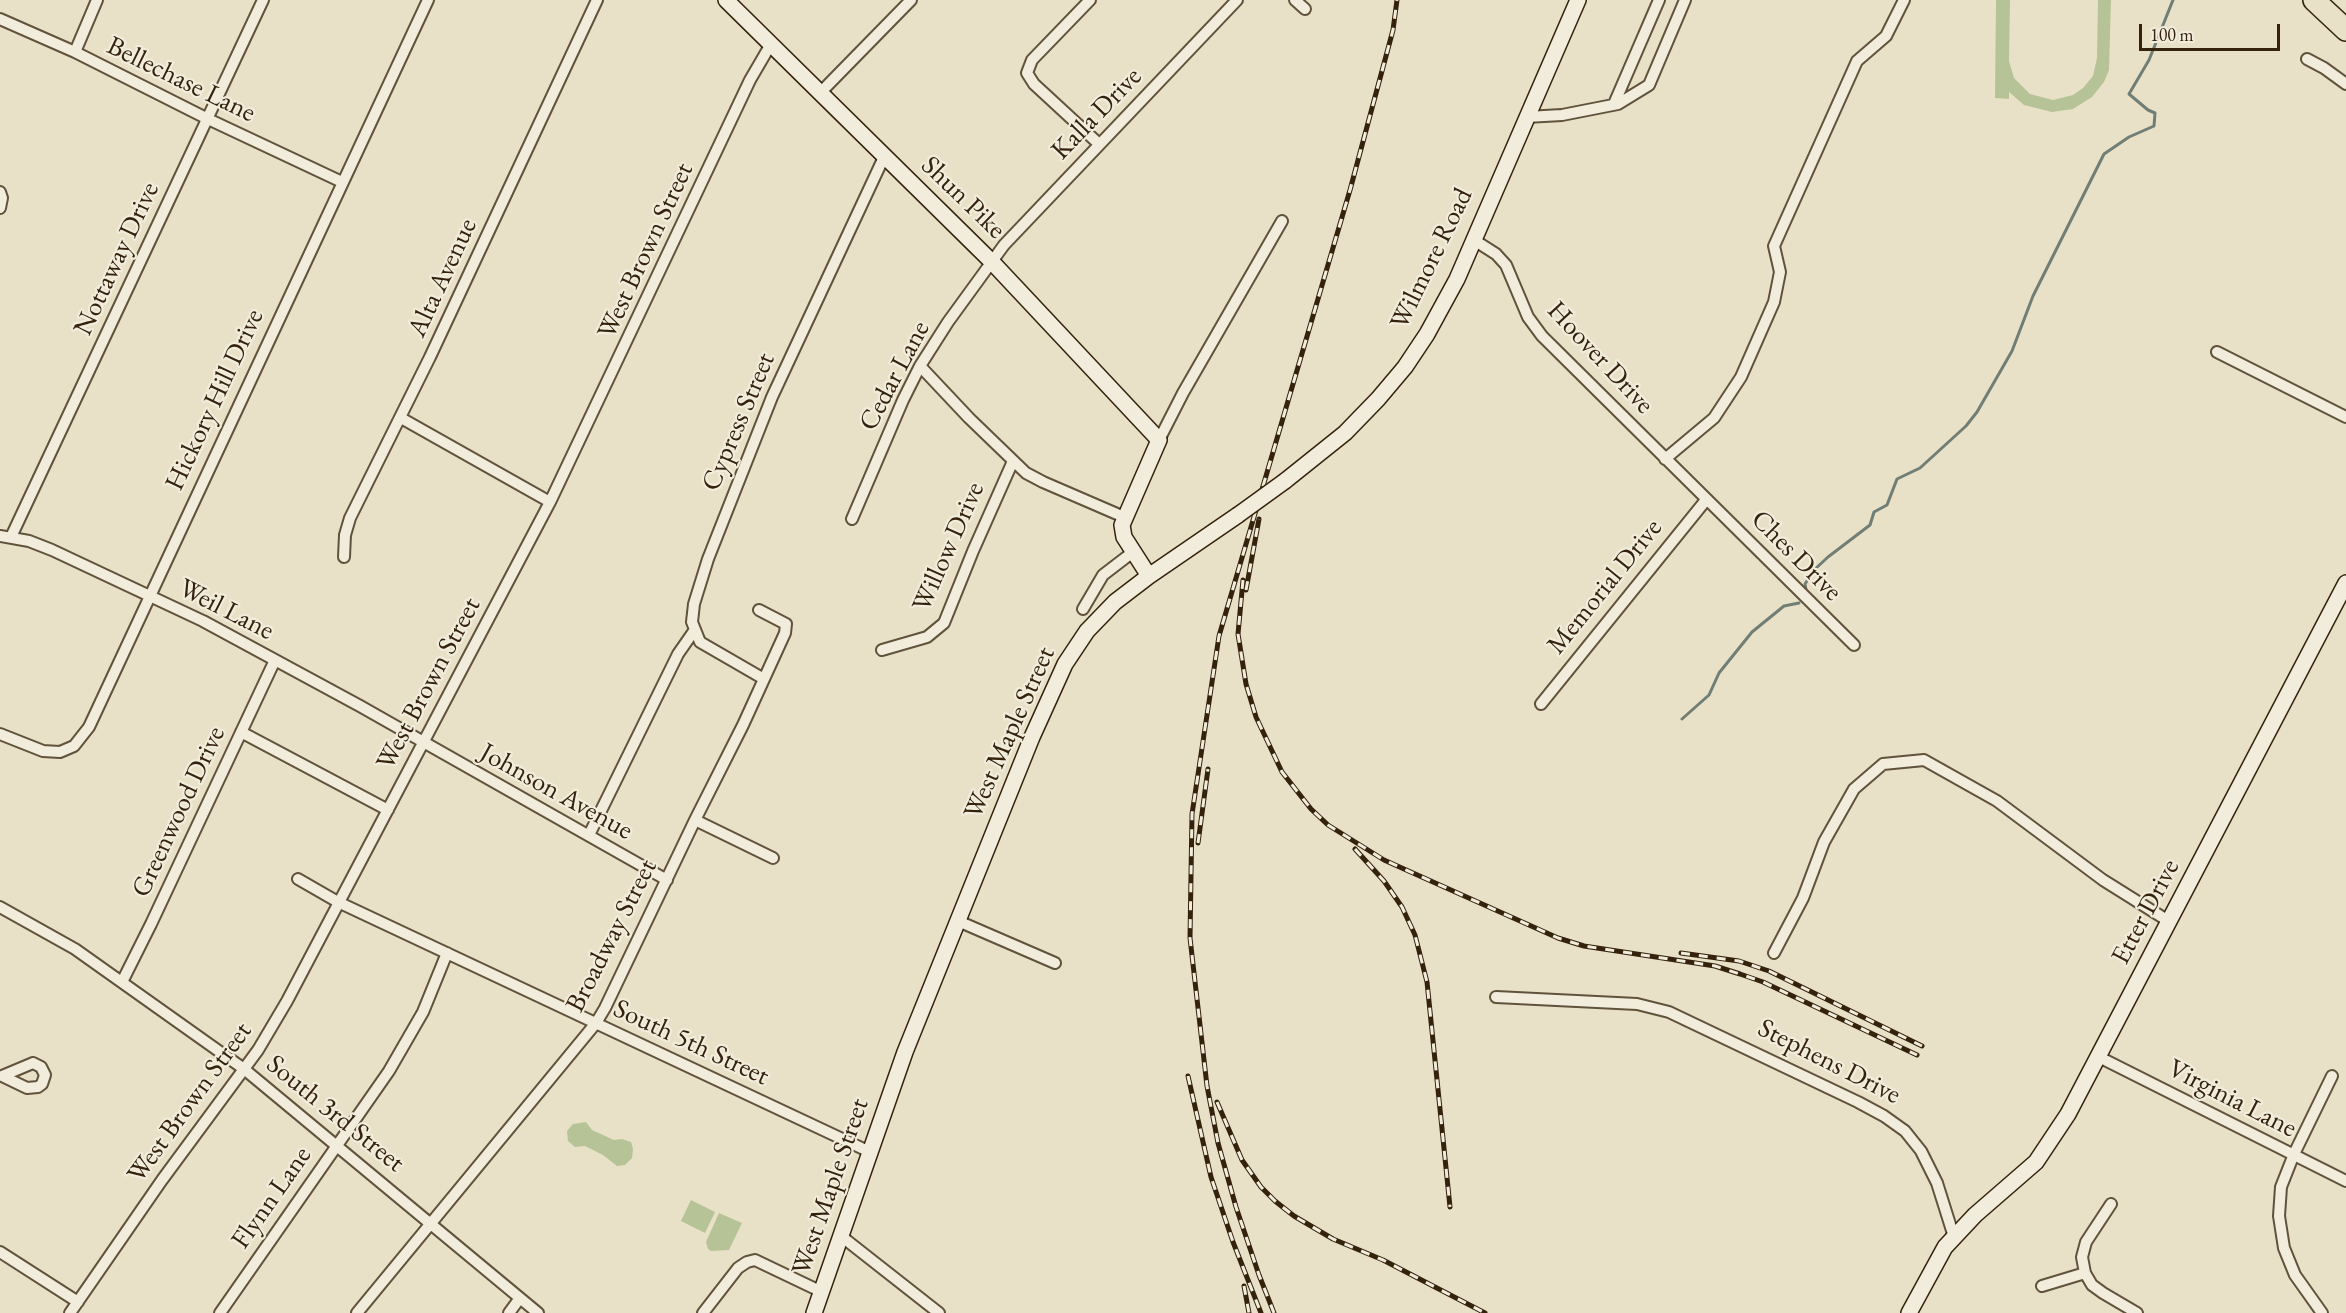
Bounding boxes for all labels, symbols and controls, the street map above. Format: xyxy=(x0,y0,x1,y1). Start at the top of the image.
scale bar xyxy=(2142,12,2283,50)
text: 100 m xyxy=(2150,23,2194,46)
street label: Bellechase Lane xyxy=(101,30,261,130)
street label: Kalla Drive xyxy=(1045,61,1149,167)
street label: Shun Pike xyxy=(914,150,1012,246)
street label: West Brown Street xyxy=(591,158,701,344)
street label: Nottaway Drive xyxy=(67,177,167,341)
street label: Wilmore Road xyxy=(1384,183,1480,335)
street label: Alta Avenue xyxy=(401,213,485,343)
street label: Hoover Drive xyxy=(1540,295,1660,421)
street label: Hickory Hill Drive xyxy=(159,304,271,496)
street label: Cedar Lane xyxy=(853,316,937,436)
street label: Cypress Street xyxy=(695,348,783,496)
street label: Willow Drive xyxy=(906,477,992,617)
street label: Ches Drive xyxy=(1744,504,1848,608)
street label: Memorial Drive xyxy=(1541,513,1669,661)
street label: Weil Lane xyxy=(173,572,279,648)
street label: West Brown Street xyxy=(370,592,488,776)
street label: West Maple Street xyxy=(958,642,1062,824)
street label: Greenwood Drive xyxy=(125,722,233,902)
street label: Johnson Avenue xyxy=(474,737,638,847)
street label: Broadway Street xyxy=(560,854,664,1018)
street label: Etter Drive xyxy=(2105,854,2187,970)
street label: South 5th Street xyxy=(608,993,774,1093)
street label: Stephens Drive xyxy=(1752,1012,1906,1112)
street label: West Brown Street xyxy=(121,1016,259,1190)
street label: South 3rd Street xyxy=(259,1048,411,1180)
street label: Virginia Lane xyxy=(2162,1053,2302,1145)
street label: West Maple Street xyxy=(786,1094,876,1280)
street label: Flynn Lane xyxy=(225,1141,319,1255)

